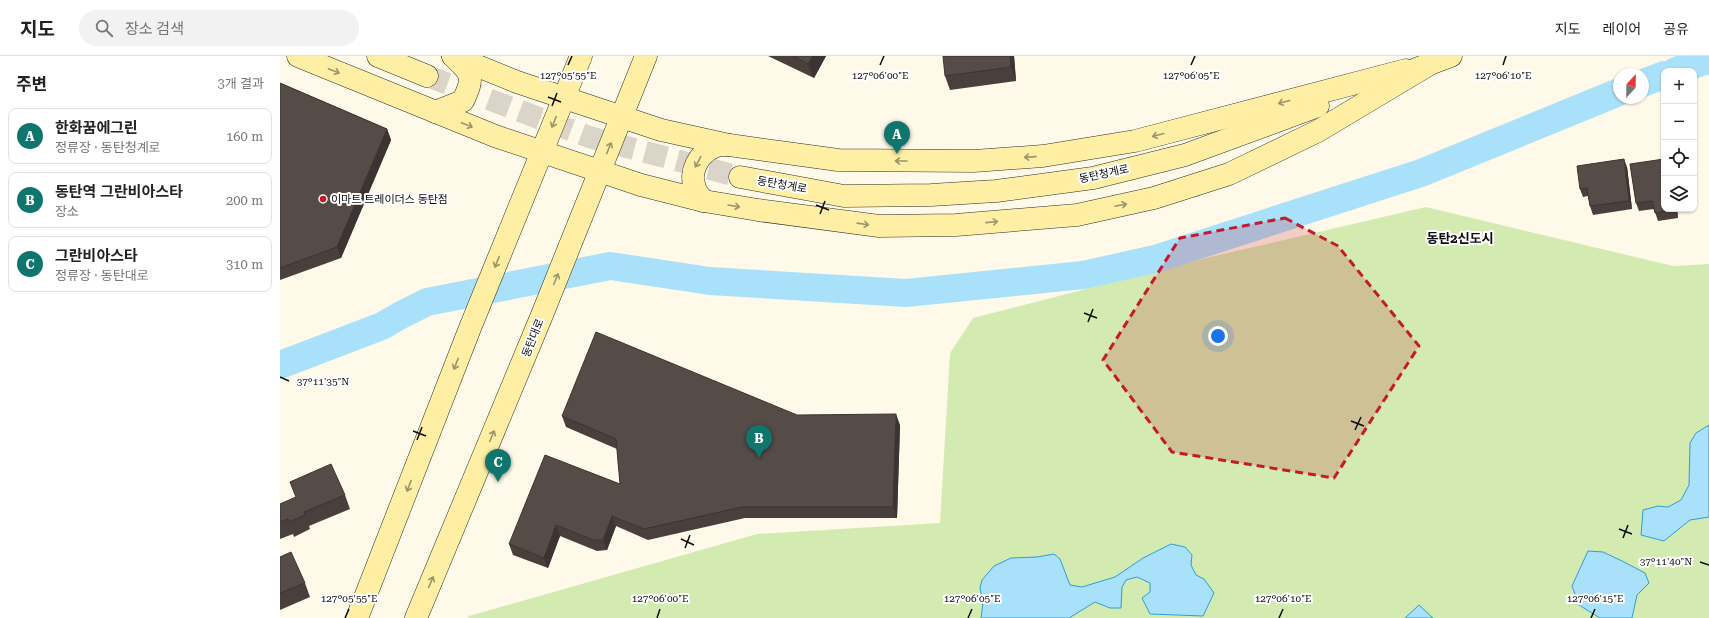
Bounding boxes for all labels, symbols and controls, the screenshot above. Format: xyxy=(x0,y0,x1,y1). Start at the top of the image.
search box xyxy=(79,10,359,46)
icon: search xyxy=(93,17,115,39)
text: 지도 xyxy=(20,18,55,41)
text: 장소 검색 xyxy=(125,20,184,38)
text: 지도 xyxy=(1555,21,1581,37)
text: 레이어 xyxy=(1603,21,1641,37)
text: 공유 xyxy=(1663,21,1689,37)
one-way arrow xyxy=(327,67,339,75)
north arrow xyxy=(1613,68,1649,104)
map controls xyxy=(1661,68,1697,212)
button: + xyxy=(1661,68,1697,104)
text: 127°05'55"E xyxy=(540,70,596,81)
text: 127°06'00"E xyxy=(852,70,908,81)
text: 127°06'05"E xyxy=(1163,70,1219,81)
text: 127°06'10"E xyxy=(1475,70,1531,81)
text: 주변 xyxy=(16,74,47,94)
text: 3개 결과 xyxy=(218,76,264,91)
one-way arrow xyxy=(1278,98,1291,106)
button: − xyxy=(1661,104,1697,140)
one-way arrow xyxy=(550,116,558,128)
text: 한화꿈에그린 xyxy=(55,119,138,137)
pin: A xyxy=(884,121,910,154)
one-way arrow xyxy=(461,122,473,130)
text: A xyxy=(25,129,35,144)
text: 160 m xyxy=(226,129,263,144)
one-way arrow xyxy=(1152,132,1165,139)
text: 정류장 · 동탄청계로 xyxy=(55,140,161,155)
button: locate xyxy=(1661,140,1697,176)
one-way arrow xyxy=(605,143,613,155)
one-way arrow xyxy=(1024,153,1037,160)
one-way arrow xyxy=(693,156,701,168)
one-way arrow xyxy=(895,157,908,165)
street label: 동탄청계로 xyxy=(1078,162,1130,186)
street label: 동탄청계로 xyxy=(756,174,808,196)
button: layers xyxy=(1661,176,1697,212)
text: 동탄역 그란비아스타 xyxy=(55,183,183,201)
text: B xyxy=(25,193,35,208)
text: 200 m xyxy=(226,193,263,208)
place label: 이마트 트레이더스 동탄점 xyxy=(331,193,448,206)
marker: 이마트 트레이더스 동탄점 xyxy=(318,194,328,204)
one-way arrow xyxy=(1114,201,1127,209)
one-way arrow xyxy=(727,202,740,210)
text: 장소 xyxy=(55,204,79,219)
one-way arrow xyxy=(985,218,998,226)
one-way arrow xyxy=(856,220,869,228)
district label: 동탄2신도시 xyxy=(1426,231,1494,246)
text: 그란비아스타 xyxy=(55,247,138,265)
one-way arrow xyxy=(493,256,501,268)
text: C xyxy=(25,257,35,272)
text: 310 m xyxy=(226,257,263,272)
text: 정류장 · 동탄대로 xyxy=(55,268,149,283)
one-way arrow xyxy=(553,274,560,286)
street label: 동탄대로 xyxy=(519,317,547,359)
your location xyxy=(1208,326,1228,346)
one-way arrow xyxy=(452,358,460,370)
text: 37°11'35"N xyxy=(297,376,349,387)
pin: B xyxy=(746,425,772,458)
one-way arrow xyxy=(488,431,496,443)
pin: C xyxy=(485,449,511,482)
one-way arrow xyxy=(405,479,412,491)
text: 37°11'40"N xyxy=(1640,556,1692,567)
one-way arrow xyxy=(427,576,435,588)
text: 127°05'55"E xyxy=(321,593,377,604)
text: 127°06'00"E xyxy=(632,593,688,604)
text: 127°06'05"E xyxy=(944,593,1000,604)
text: 127°06'10"E xyxy=(1255,593,1311,604)
text: 127°06'15"E xyxy=(1567,593,1623,604)

